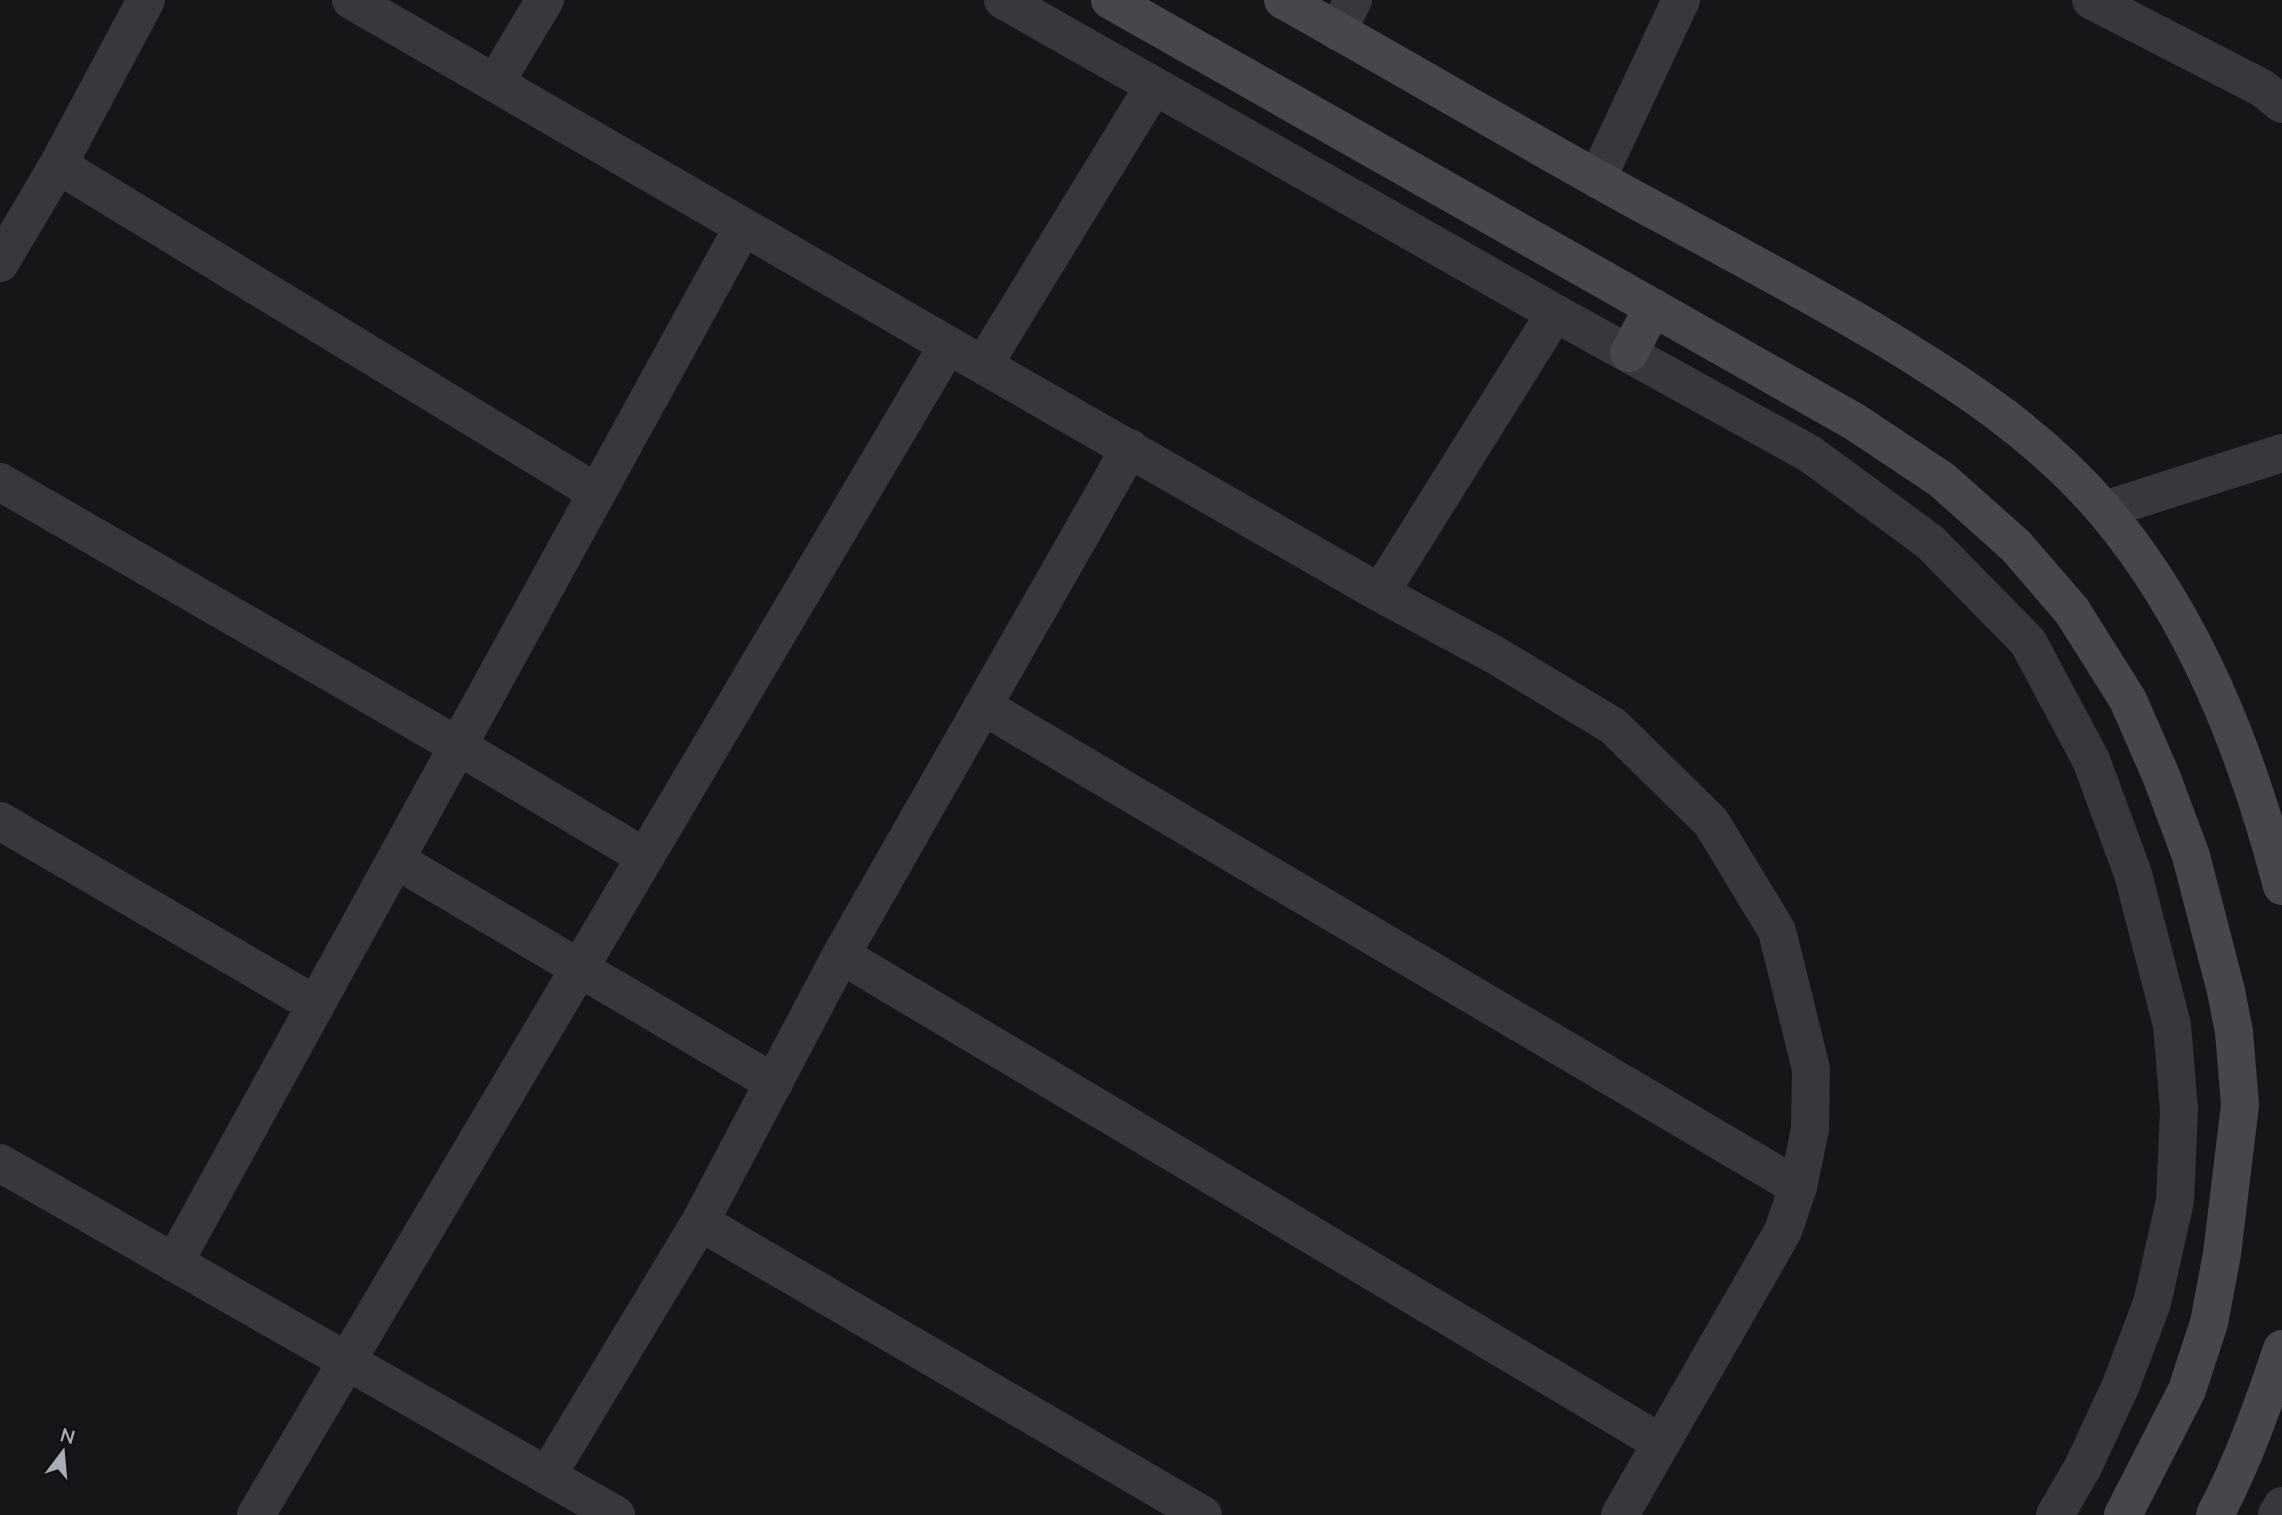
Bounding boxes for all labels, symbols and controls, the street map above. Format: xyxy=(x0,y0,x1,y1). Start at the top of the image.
north arrow xyxy=(28,1417,98,1487)
text: N xyxy=(57,1422,78,1451)

